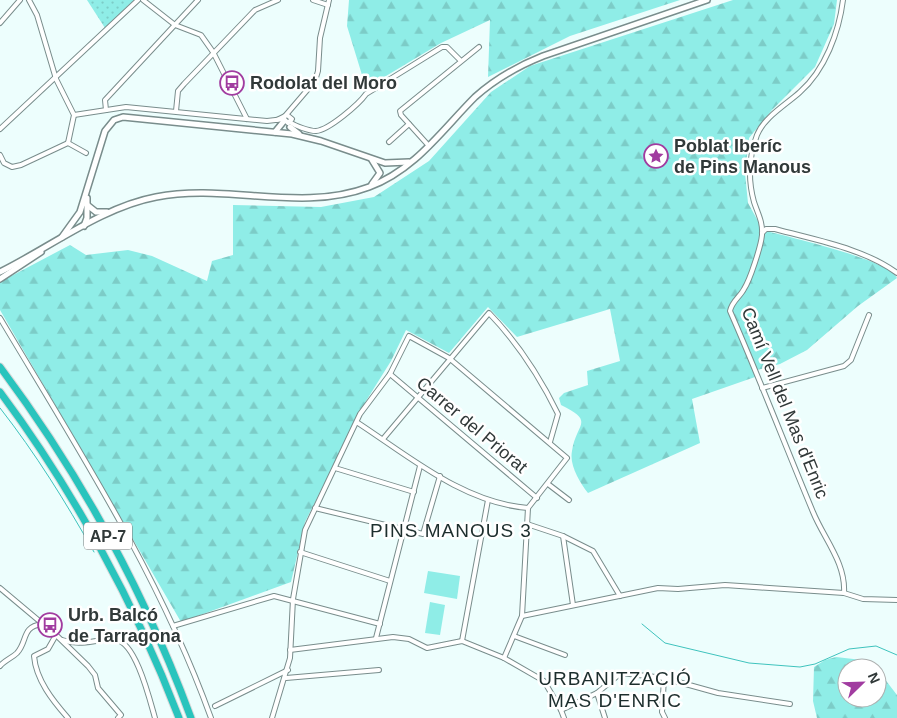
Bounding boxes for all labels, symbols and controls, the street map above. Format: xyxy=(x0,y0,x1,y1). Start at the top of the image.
bus stop icon: Rodolat del Moro xyxy=(219,70,245,96)
place label: Rodolat del Moro xyxy=(250,73,397,93)
place label: Poblat Iberíc de Pins Manous xyxy=(674,136,811,177)
place icon: Poblat Iberíc de Pins Manous xyxy=(643,143,669,169)
street label: Camí Vell del Mas d'Enric xyxy=(737,304,833,502)
street label: Carrer del Priorat xyxy=(413,373,531,477)
district label: PINS MANOUS 3 xyxy=(370,520,532,541)
road number: AP-7 xyxy=(84,522,132,550)
place label: Urb. Balcó de Tarragona xyxy=(68,605,182,646)
bus stop icon: Urb. Balcó de Tarragona xyxy=(37,612,63,638)
north arrow xyxy=(837,658,887,708)
district label: URBANITZACIÓ MAS D'ENRIC xyxy=(538,668,692,711)
text: N xyxy=(865,670,883,686)

